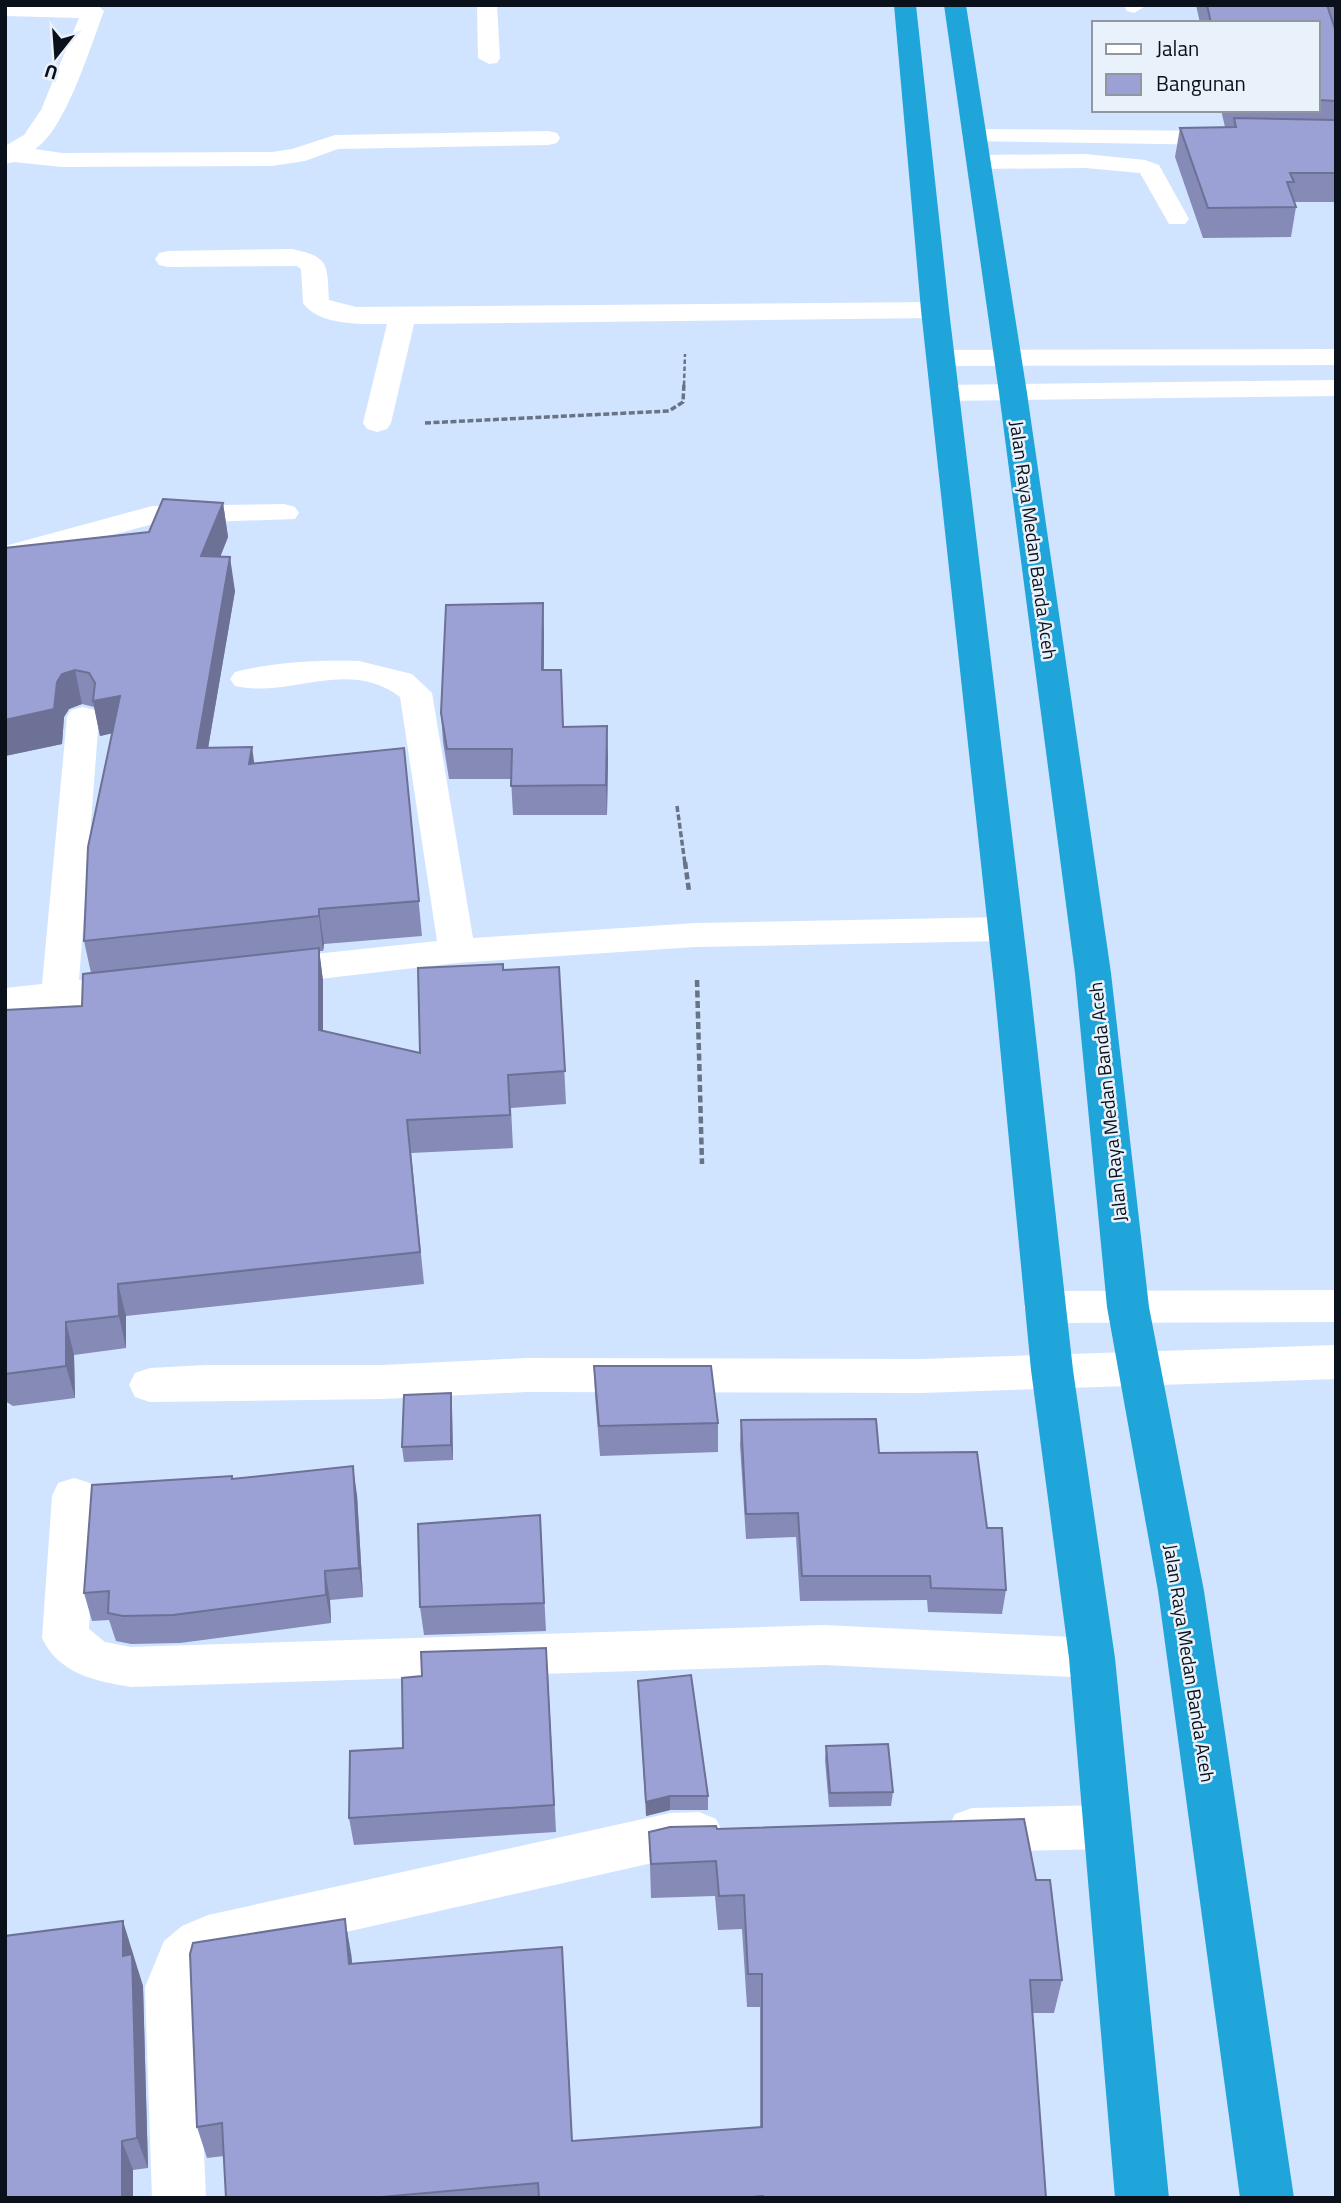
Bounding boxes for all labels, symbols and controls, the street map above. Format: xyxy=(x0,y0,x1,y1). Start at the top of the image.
north arrow xyxy=(21,21,91,91)
legend xyxy=(1092,21,1320,112)
text: Jalan xyxy=(1156,32,1199,64)
text: U xyxy=(41,57,61,88)
text: Bangunan xyxy=(1156,67,1246,99)
street label: Jalan Raya Medan Banda Aceh xyxy=(1003,419,1065,661)
street label: Jalan Raya Medan Banda Aceh xyxy=(1080,981,1134,1223)
street label: Jalan Raya Medan Banda Aceh xyxy=(1157,1542,1223,1784)

